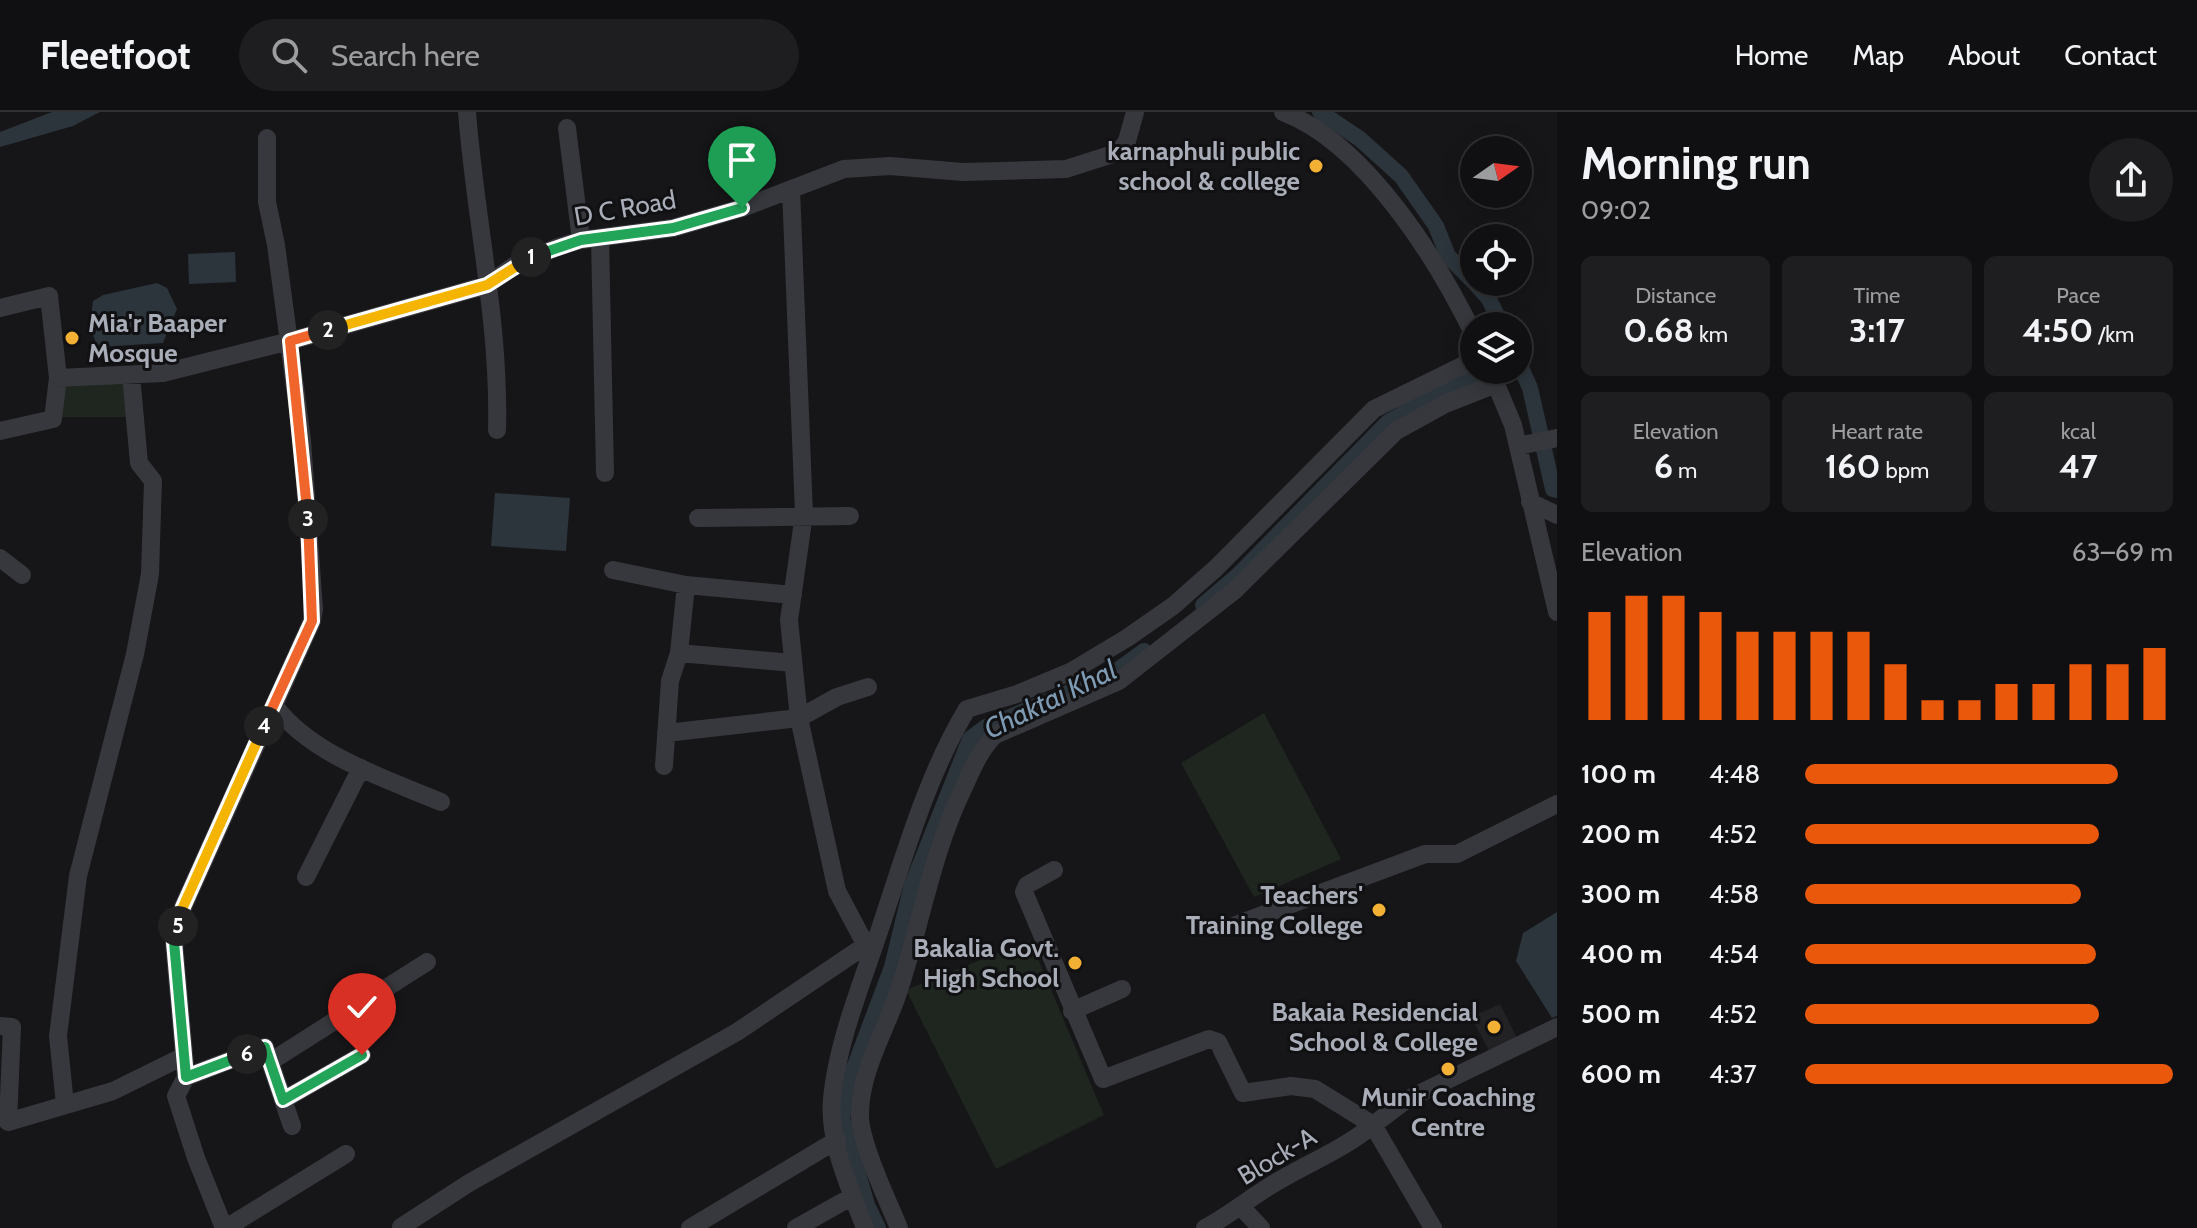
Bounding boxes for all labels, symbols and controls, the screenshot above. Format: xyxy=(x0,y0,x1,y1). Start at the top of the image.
search box xyxy=(239,19,799,91)
text: Fleetfoot xyxy=(40,32,191,79)
icon: search xyxy=(267,33,311,77)
text: Search here xyxy=(331,37,480,74)
text: Home xyxy=(1735,38,1808,72)
text: Map xyxy=(1852,38,1904,72)
text: About xyxy=(1948,38,2020,72)
text: Contact xyxy=(2064,38,2157,72)
pin xyxy=(708,126,776,208)
place label: karnaphuli public school & college xyxy=(1107,135,1300,197)
north arrow xyxy=(1460,136,1532,208)
map controls xyxy=(1460,136,1532,384)
text: Morning run xyxy=(1581,137,1811,190)
icon: arrive xyxy=(720,138,764,182)
button: share xyxy=(2089,138,2173,222)
marker: karnaphuli public school & college xyxy=(1307,157,1325,175)
street label: D C Road xyxy=(571,183,679,233)
text: 09:02 xyxy=(1581,194,1651,226)
button: locate xyxy=(1460,224,1532,296)
pin: 1 xyxy=(511,237,551,277)
text: 1 xyxy=(527,243,535,270)
text: Distance xyxy=(1635,282,1716,309)
text: Time xyxy=(1854,282,1900,309)
text: Pace xyxy=(2056,282,2100,309)
place label: Mia'r Baaper Mosque xyxy=(88,307,227,369)
text: 0.68 xyxy=(1623,309,1694,351)
text: 3:17 xyxy=(1849,309,1905,351)
text: 4:50 xyxy=(2022,309,2093,351)
pin: 2 xyxy=(308,310,348,350)
button: layers xyxy=(1460,312,1532,384)
text: 2 xyxy=(322,316,334,343)
text: km xyxy=(1694,321,1728,348)
text: /km xyxy=(2093,321,2134,348)
marker: Mia'r Baaper Mosque xyxy=(63,329,81,347)
text: Elevation xyxy=(1633,418,1719,445)
text: Heart rate xyxy=(1831,418,1923,445)
text: kcal xyxy=(2061,418,2096,445)
text: 6 xyxy=(1654,445,1673,487)
text: 160 xyxy=(1825,445,1880,487)
text: 47 xyxy=(2059,445,2098,487)
text: m xyxy=(1673,457,1697,484)
text: bpm xyxy=(1880,457,1929,484)
pin: 3 xyxy=(288,499,328,539)
text: 3 xyxy=(302,505,314,532)
text: Elevation xyxy=(1581,536,1683,568)
text: 63–69 m xyxy=(2072,536,2173,568)
water label: Chaktai Khal xyxy=(978,652,1122,746)
pin: 4 xyxy=(244,706,284,746)
text: 4 xyxy=(257,712,271,739)
text: 100 m xyxy=(1581,758,1656,790)
text: 4:48 xyxy=(1709,758,1760,790)
text: 200 m xyxy=(1581,818,1660,850)
text: 4:52 xyxy=(1709,818,1757,850)
text: 300 m xyxy=(1581,878,1660,910)
text: 4:58 xyxy=(1709,878,1759,910)
place label: Teachers' Training College xyxy=(1186,879,1363,941)
marker: Teachers' Training College xyxy=(1370,901,1388,919)
pin: 5 xyxy=(158,906,198,946)
text: 5 xyxy=(172,912,184,939)
place label: Bakalia Govt. High School xyxy=(913,932,1059,994)
text: 400 m xyxy=(1581,938,1662,970)
text: 4:54 xyxy=(1709,938,1759,970)
marker: Bakalia Govt. High School xyxy=(1066,954,1084,972)
pin xyxy=(328,973,396,1055)
icon: check xyxy=(340,985,384,1029)
place label: Bakaia Residencial School & College xyxy=(1271,996,1478,1058)
text: 500 m xyxy=(1581,998,1660,1030)
text: 4:52 xyxy=(1709,998,1757,1030)
marker: Bakaia Residencial School & College xyxy=(1485,1018,1503,1036)
pin: 6 xyxy=(227,1034,267,1074)
text: 6 xyxy=(241,1040,253,1067)
text: 600 m xyxy=(1581,1058,1661,1090)
text: 4:37 xyxy=(1709,1058,1757,1090)
marker: Munir Coaching Centre xyxy=(1439,1060,1457,1078)
place label: Munir Coaching Centre xyxy=(1361,1081,1535,1143)
street label: Block-A xyxy=(1232,1120,1322,1192)

